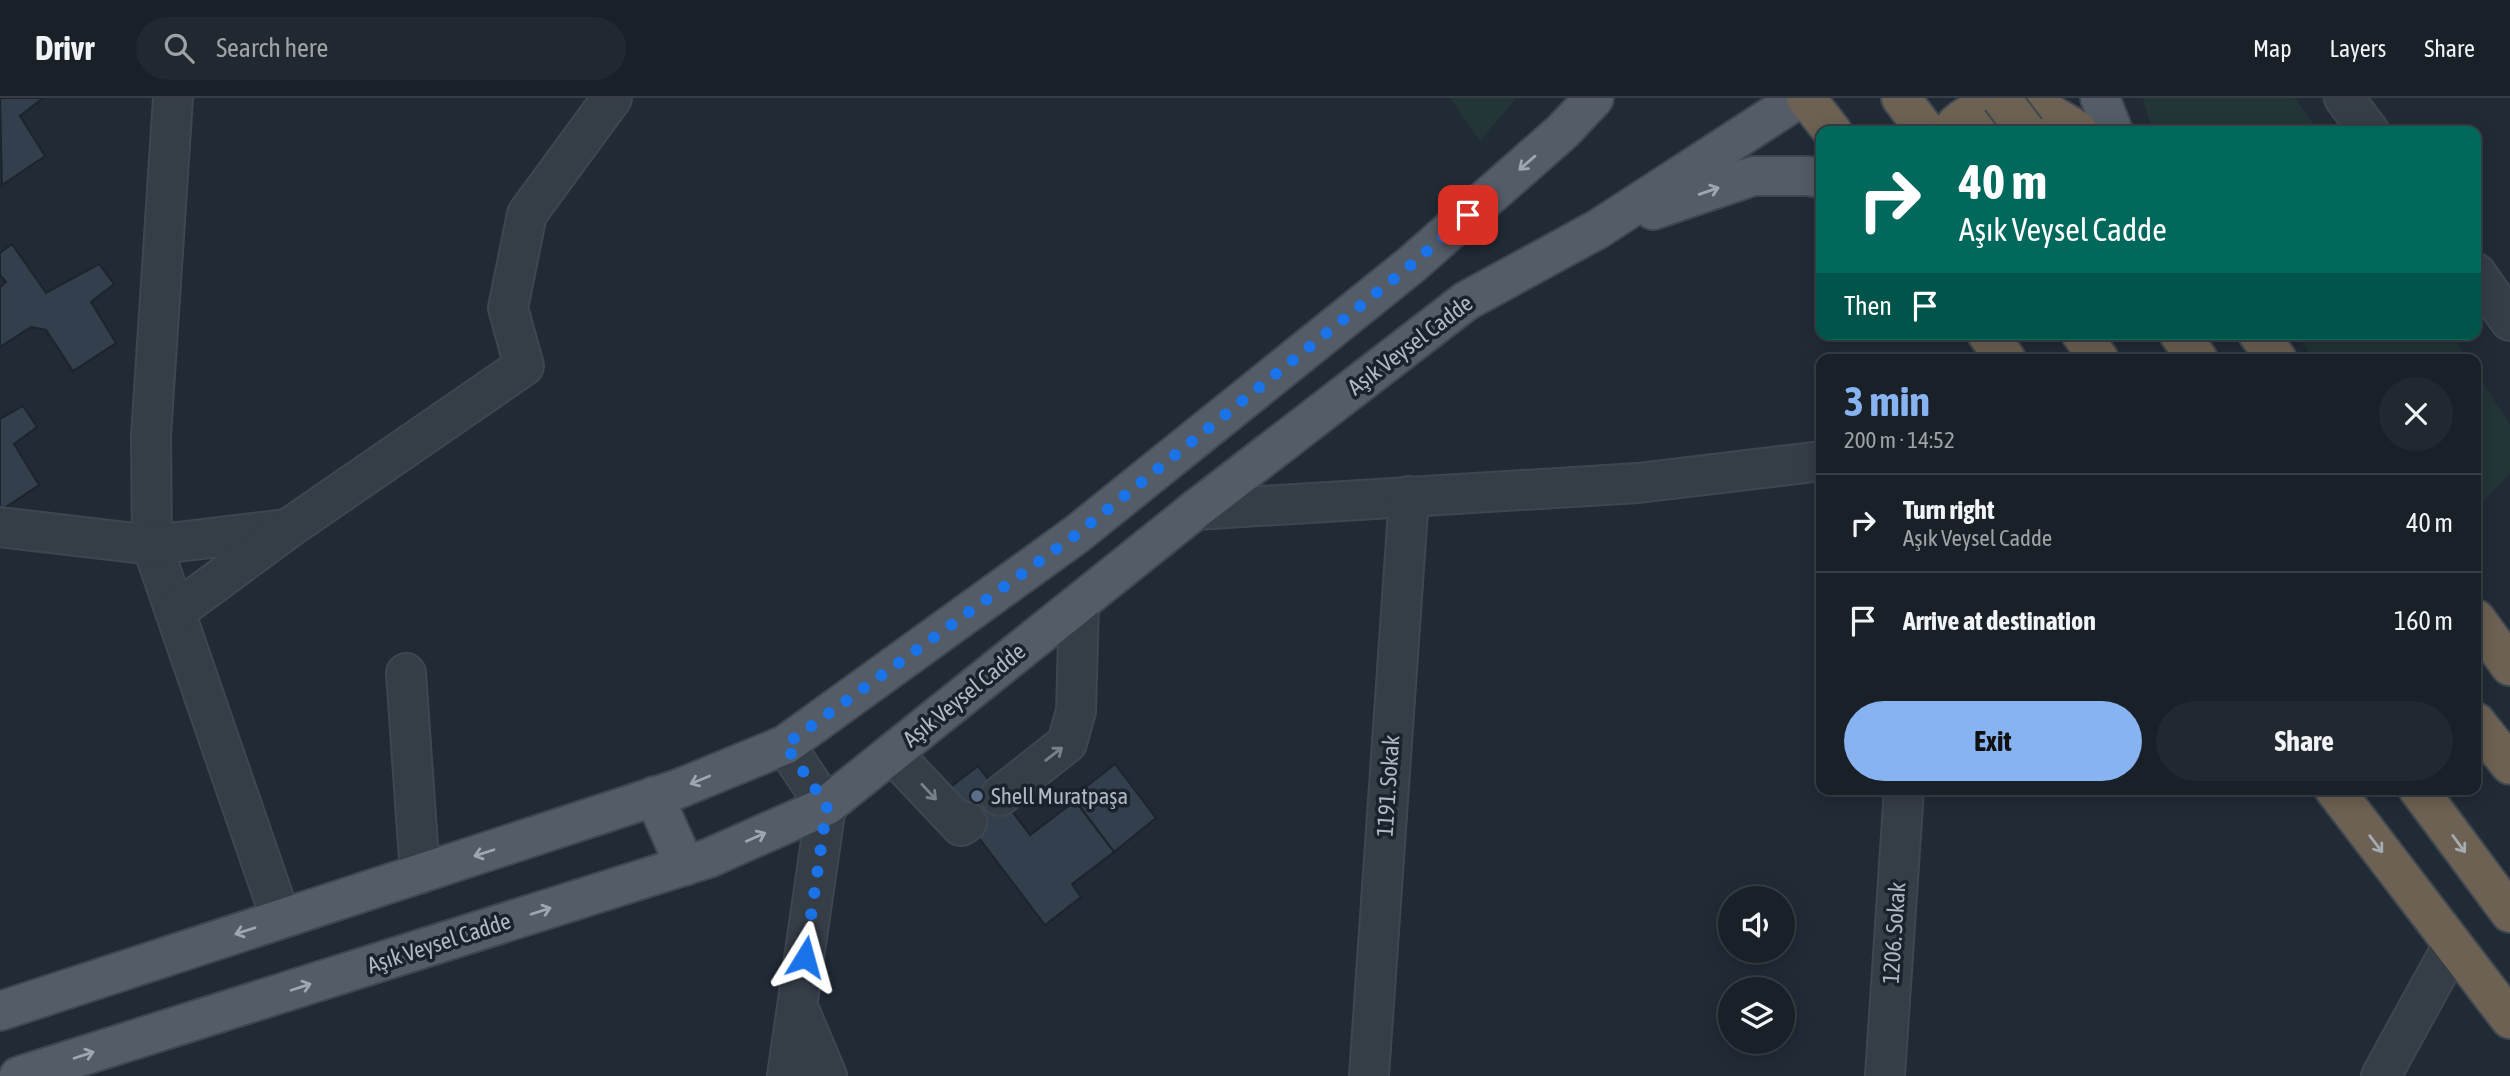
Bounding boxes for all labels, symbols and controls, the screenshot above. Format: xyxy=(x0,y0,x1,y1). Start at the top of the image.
search box xyxy=(136,17,626,80)
text: Drivr xyxy=(35,29,94,67)
icon: search xyxy=(160,29,198,67)
text: Search here xyxy=(216,33,328,63)
text: Map xyxy=(2253,35,2292,62)
text: Layers xyxy=(2330,35,2386,62)
text: Share xyxy=(2424,35,2475,62)
text: 40 m xyxy=(1959,153,2047,209)
icon: right xyxy=(1844,154,1935,245)
one-way arrow xyxy=(1518,155,1536,171)
one-way arrow xyxy=(1697,184,1719,196)
pin xyxy=(1438,185,1498,245)
icon: arrive xyxy=(1449,196,1487,234)
text: Aşık Veysel Cadde xyxy=(1959,211,2167,248)
icon: arrive xyxy=(1906,287,1944,325)
street label: Aşık Veysel Cadde xyxy=(1343,290,1477,400)
text: Then xyxy=(1844,291,1892,321)
text: 3 min xyxy=(1844,377,1930,425)
button: close xyxy=(2379,377,2453,451)
text: 200 m · 14:52 xyxy=(1844,427,1955,453)
text: Turn right xyxy=(1903,495,1994,525)
icon: right xyxy=(1844,504,1882,542)
text: 40 m xyxy=(2406,508,2453,538)
text: Aşık Veysel Cadde xyxy=(1903,525,2052,551)
icon: arrive xyxy=(1844,602,1882,640)
text: Arrive at destination xyxy=(1903,606,2096,636)
text: 160 m xyxy=(2394,606,2453,636)
street label: Aşık Veysel Cadde xyxy=(898,638,1030,752)
button: Exit xyxy=(1844,701,2142,781)
button: Share xyxy=(2156,701,2453,781)
street label: 1191. Sokak xyxy=(1371,734,1405,838)
one-way arrow xyxy=(1044,746,1063,761)
one-way arrow xyxy=(690,774,711,787)
one-way arrow xyxy=(920,783,937,800)
place label: Shell Muratpaşa xyxy=(991,783,1128,809)
marker: Shell Muratpaşa xyxy=(969,788,985,804)
one-way arrow xyxy=(745,830,766,843)
one-way arrow xyxy=(2368,834,2383,852)
one-way arrow xyxy=(2452,834,2466,853)
one-way arrow xyxy=(474,847,496,860)
street label: 1206. Sokak xyxy=(1877,881,1911,985)
map controls xyxy=(1718,886,1795,1054)
button: sound xyxy=(1718,886,1795,963)
one-way arrow xyxy=(530,904,552,917)
street label: Aşık Veysel Cadde xyxy=(364,908,514,978)
position arrow xyxy=(768,920,842,994)
one-way arrow xyxy=(234,926,256,938)
button: layers xyxy=(1718,977,1795,1054)
one-way arrow xyxy=(289,980,311,992)
one-way arrow xyxy=(72,1048,94,1061)

